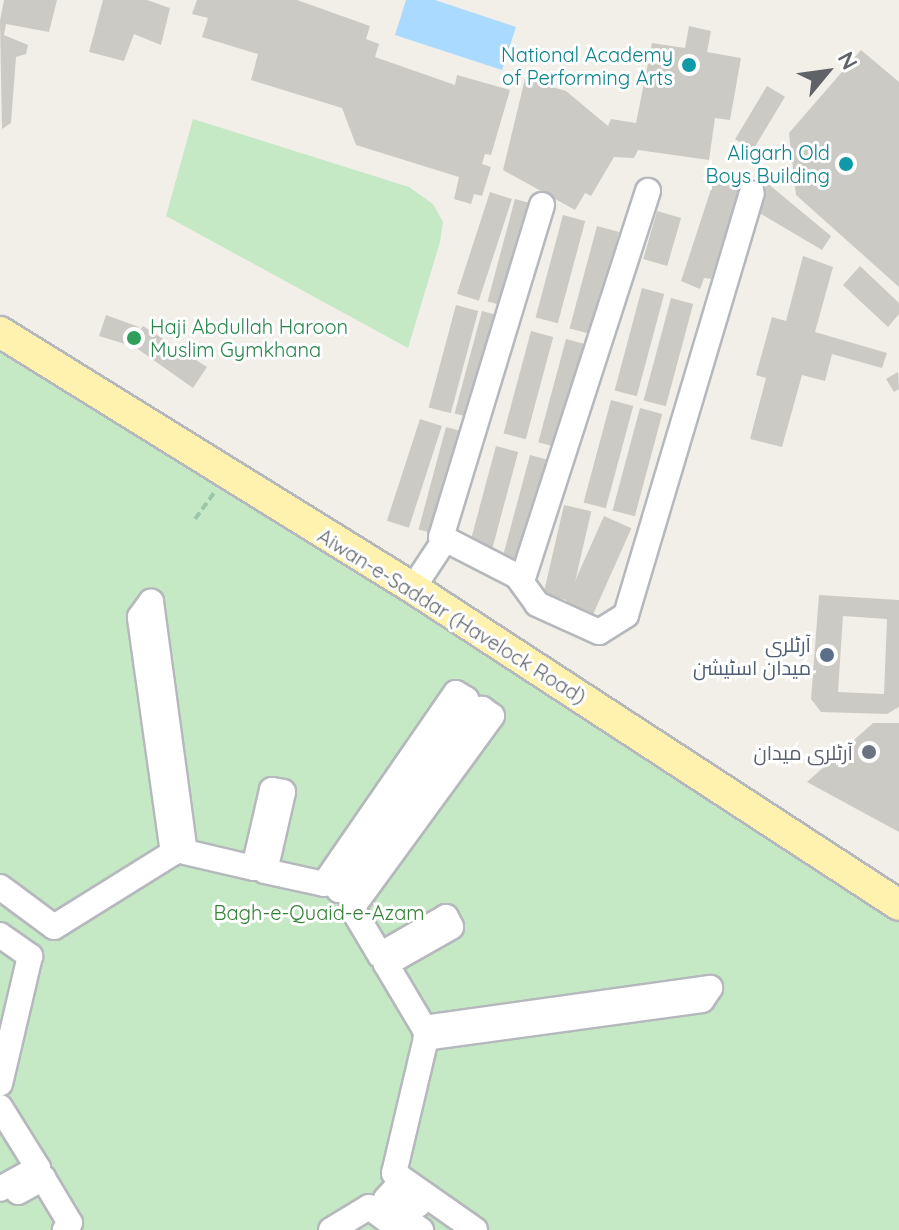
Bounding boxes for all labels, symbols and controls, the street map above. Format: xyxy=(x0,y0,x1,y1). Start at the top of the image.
north arrow xyxy=(787,32,867,112)
place label: National Academy of Performing Arts xyxy=(501,42,673,89)
text: N xyxy=(832,46,864,74)
marker: National Academy of Performing Arts xyxy=(680,56,698,74)
place label: Aligarh Old Boys Building xyxy=(705,140,830,187)
marker: Aligarh Old Boys Building xyxy=(837,155,855,173)
place label: Haji Abdullah Haroon Muslim Gymkhana xyxy=(150,314,348,361)
marker: Haji Abdullah Haroon Muslim Gymkhana xyxy=(125,329,143,347)
street label: Aiwan-e-Saddar (Havelock Road) xyxy=(314,523,590,709)
place label: آرٹلری میدان اسٹیشن xyxy=(693,632,811,679)
marker: آرٹلری میدان اسٹیشن xyxy=(818,646,836,664)
place label: آرٹلری میدان xyxy=(753,740,853,764)
marker: آرٹلری میدان xyxy=(860,743,878,761)
park label: Bagh-e-Quaid-e-Azam xyxy=(213,900,425,924)

